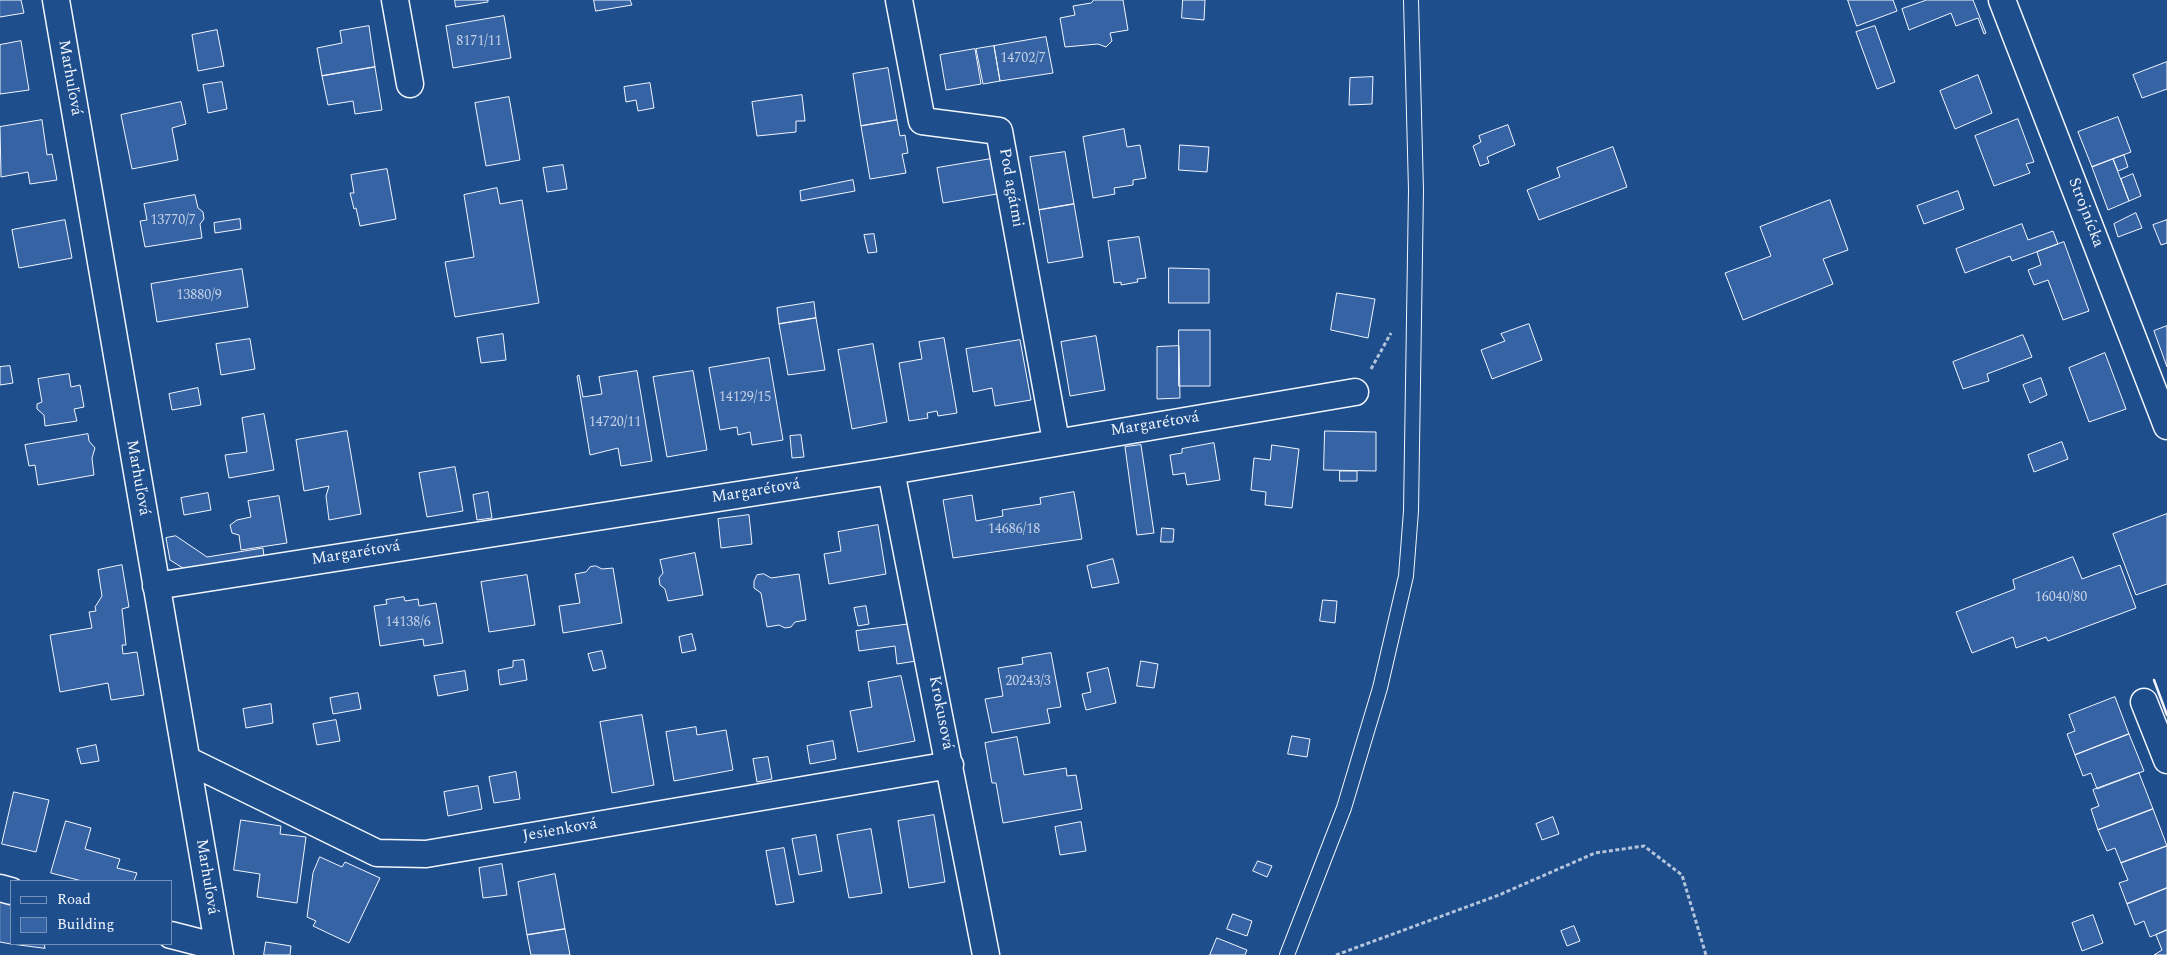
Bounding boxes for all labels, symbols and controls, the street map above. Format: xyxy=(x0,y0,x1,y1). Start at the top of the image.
house number: 8171/11 xyxy=(456,34,502,50)
street label: Marhuľová xyxy=(53,39,85,117)
house number: 14702/7 xyxy=(1000,51,1046,67)
street label: Pod agátmi xyxy=(994,147,1026,229)
street label: Strojnícka xyxy=(2063,176,2107,250)
house number: 13770/7 xyxy=(150,213,196,229)
house number: 13880/9 xyxy=(176,288,222,304)
house number: 14129/15 xyxy=(719,390,771,406)
street label: Margarétová xyxy=(1109,408,1201,442)
house number: 14720/11 xyxy=(589,415,641,431)
street label: Marhuľová xyxy=(121,439,153,517)
street label: Margarétová xyxy=(710,475,802,509)
house number: 14686/18 xyxy=(988,522,1040,538)
street label: Margarétová xyxy=(310,537,402,571)
house number: 16040/80 xyxy=(2035,590,2087,606)
house number: 14138/6 xyxy=(385,615,431,631)
street label: Krokusová xyxy=(923,674,957,752)
house number: 20243/3 xyxy=(1005,674,1051,690)
street label: Jesienková xyxy=(521,815,599,847)
street label: Marhuľová xyxy=(191,838,221,916)
legend xyxy=(10,880,172,945)
text: Road xyxy=(57,888,91,911)
text: Building xyxy=(57,913,114,936)

